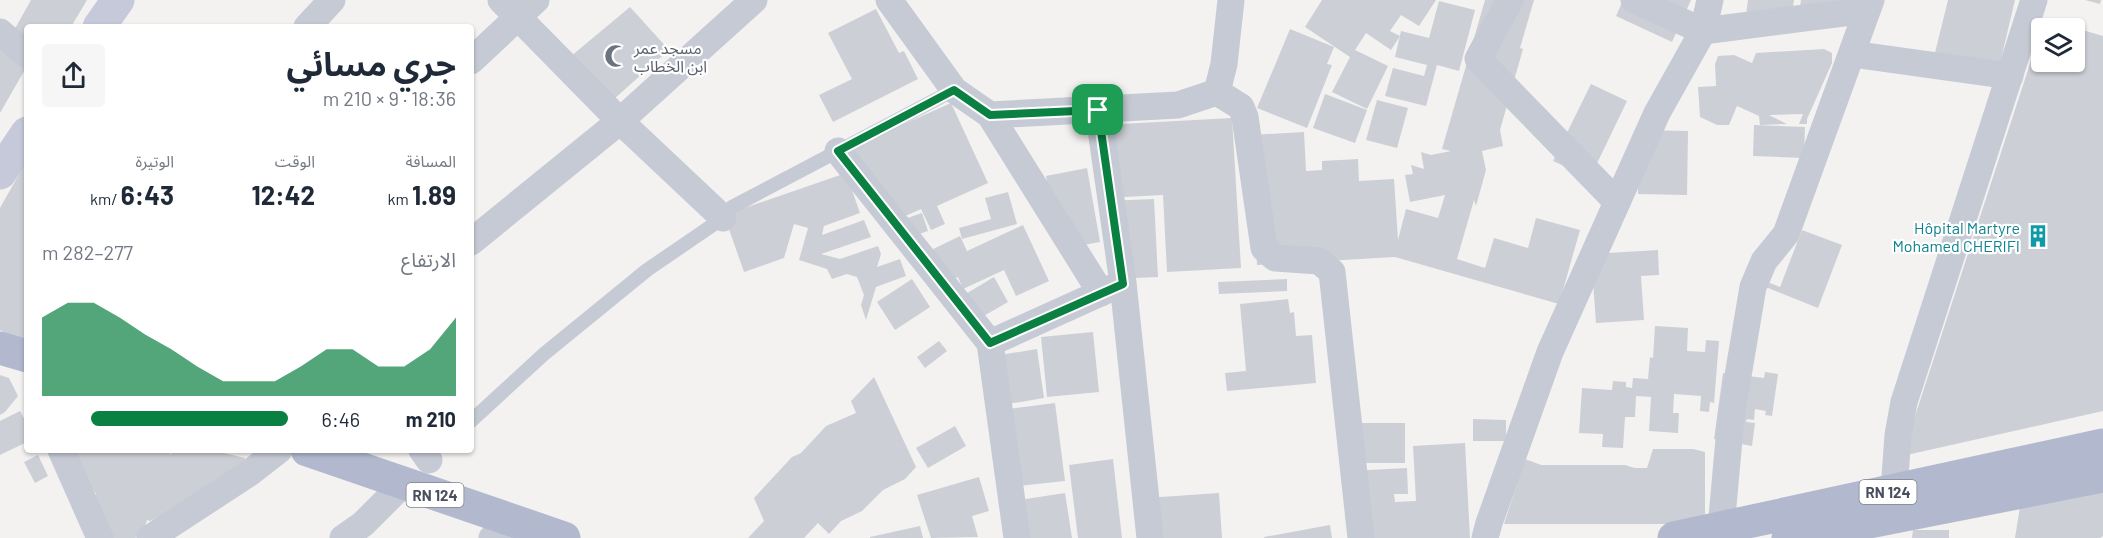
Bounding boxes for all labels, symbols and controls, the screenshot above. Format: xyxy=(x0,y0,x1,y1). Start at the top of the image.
map controls xyxy=(2031,18,2085,72)
button: layers xyxy=(2031,18,2085,72)
place label: مسجد عمر ابن الخطاب xyxy=(633,38,707,76)
text: جري مسائي xyxy=(287,43,456,83)
mosque icon: مسجد عمر ابن الخطاب xyxy=(603,43,629,69)
button: share xyxy=(42,44,105,107)
pin xyxy=(1072,84,1123,135)
text: 18:36 · 9 × 210 m xyxy=(323,86,456,110)
icon: arrive xyxy=(1081,93,1114,126)
text: الوتيرة xyxy=(136,151,174,170)
text: الوقت xyxy=(275,151,315,170)
text: المسافة xyxy=(406,151,456,170)
text: 6:43 xyxy=(121,179,174,210)
text: 12:42 xyxy=(251,179,315,210)
text: 1.89 xyxy=(412,179,456,210)
text: /km xyxy=(90,189,121,208)
text: km xyxy=(387,189,412,208)
place label: Hôpital Martyre Mohamed CHERIFI xyxy=(1892,218,2020,255)
building icon: Hôpital Martyre Mohamed CHERIFI xyxy=(2025,223,2051,249)
text: 277–282 m xyxy=(42,240,133,264)
text: الارتفاع xyxy=(401,247,456,271)
text: 6:46 xyxy=(322,407,360,431)
text: 210 m xyxy=(406,407,456,431)
road number: RN 124 xyxy=(1860,480,1916,504)
road number: RN 124 xyxy=(406,483,464,507)

